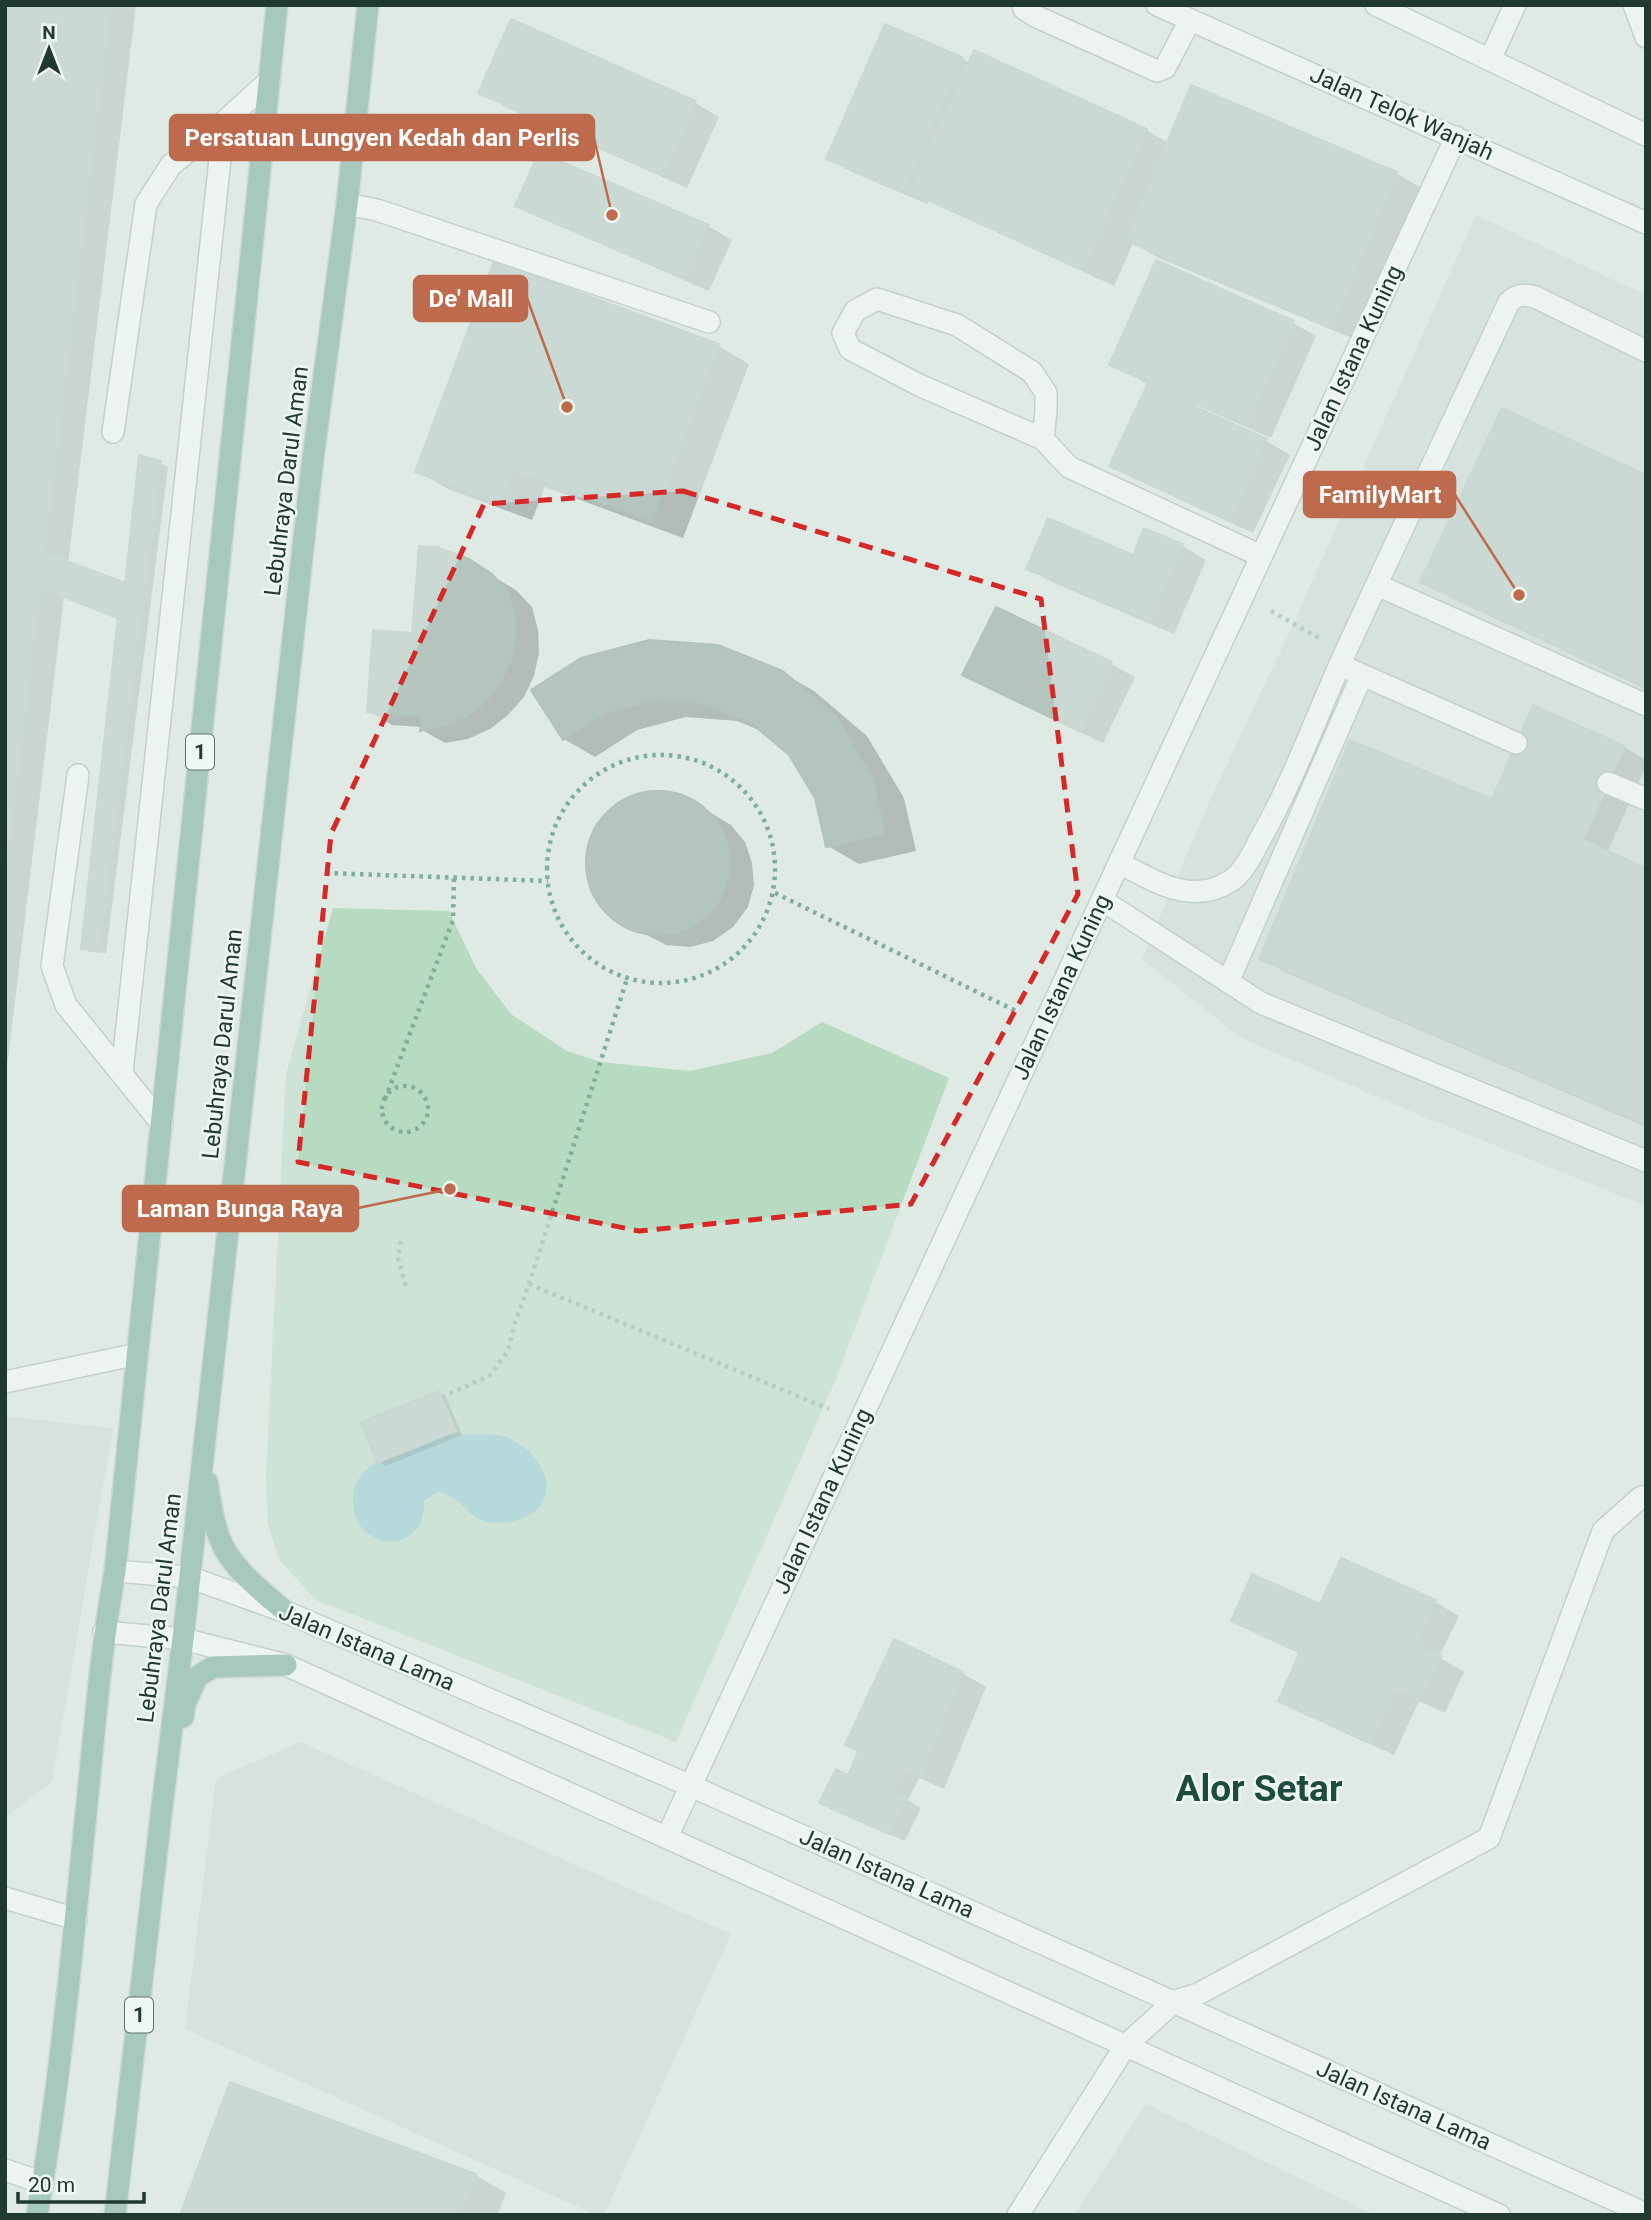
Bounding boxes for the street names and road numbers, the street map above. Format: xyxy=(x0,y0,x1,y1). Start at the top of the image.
street label: Jalan Telok Wanjah xyxy=(1306,61,1498,166)
street label: Jalan Istana Kuning xyxy=(1299,261,1408,455)
street label: Lebuhraya Darul Aman xyxy=(259,365,314,597)
road number: 1 xyxy=(186,734,214,770)
street label: Jalan Istana Kuning xyxy=(1007,890,1116,1084)
street label: Lebuhraya Darul Aman xyxy=(197,928,248,1160)
street label: Jalan Istana Kuning xyxy=(768,1404,877,1598)
street label: Lebuhraya Darul Aman xyxy=(132,1492,187,1724)
street label: Jalan Istana Lama xyxy=(275,1598,459,1697)
street label: Jalan Istana Lama xyxy=(795,1823,978,1924)
road number: 1 xyxy=(125,1997,153,2032)
street label: Jalan Istana Lama xyxy=(1312,2055,1495,2156)

